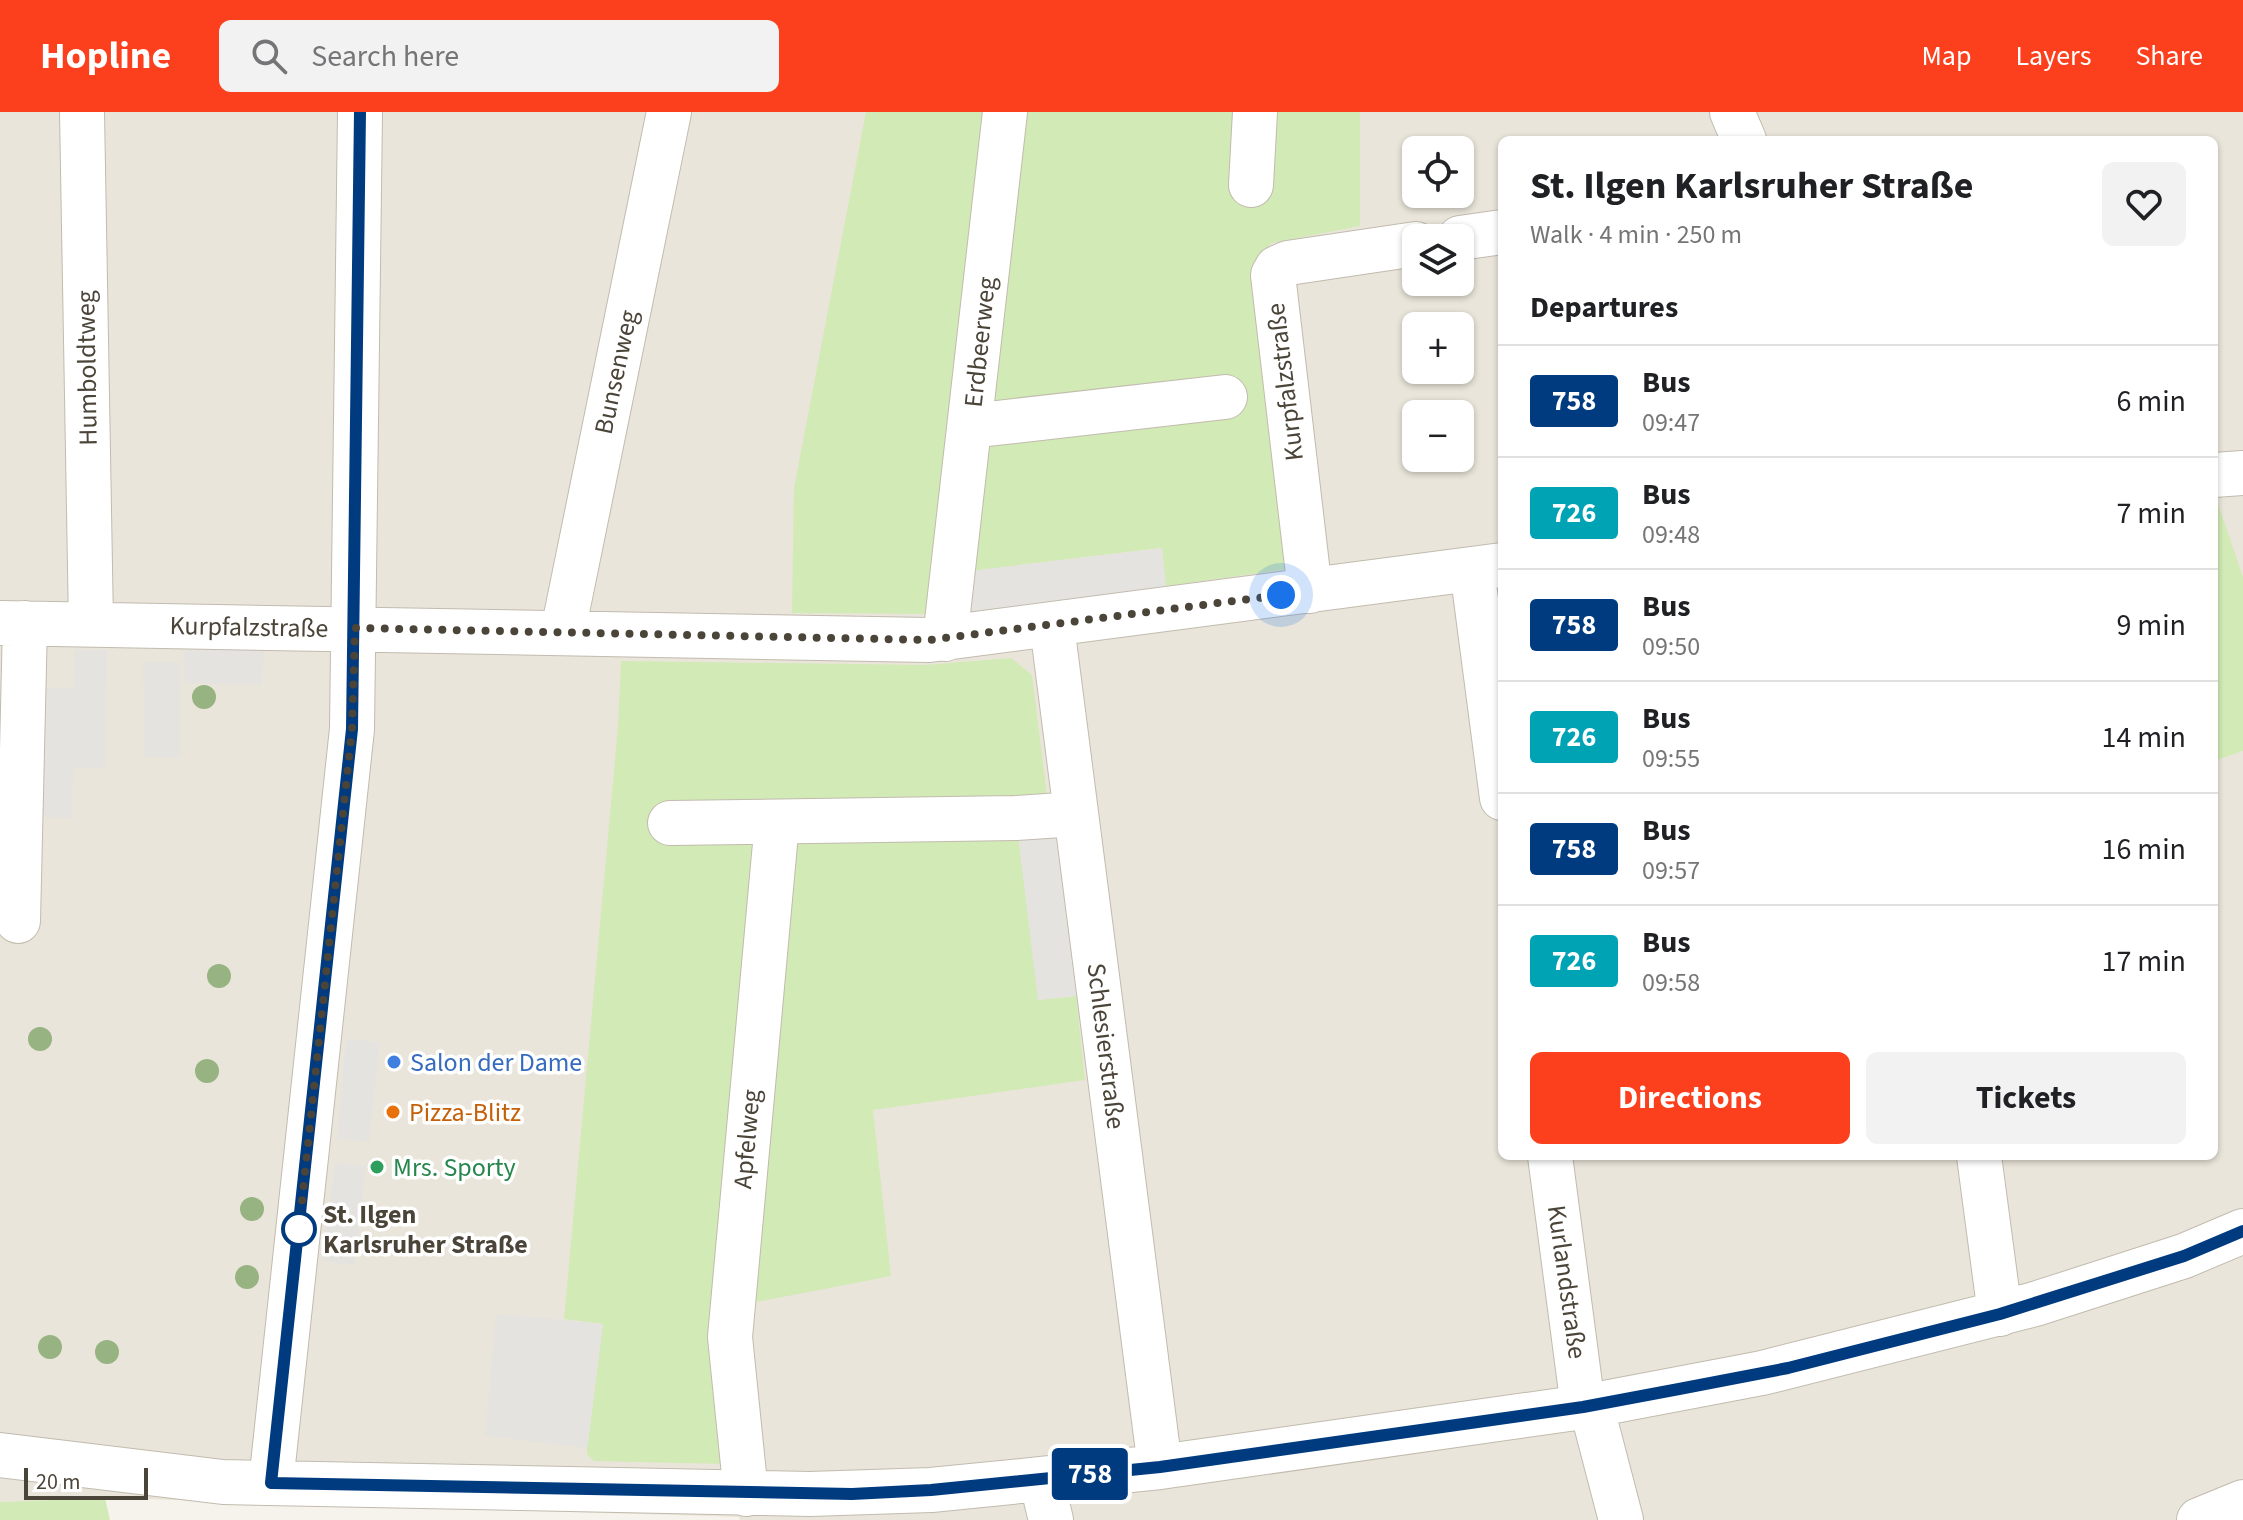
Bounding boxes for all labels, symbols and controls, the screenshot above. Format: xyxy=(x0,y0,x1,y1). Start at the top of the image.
search box xyxy=(219,20,779,92)
text: Hopline xyxy=(40,29,171,83)
icon: search xyxy=(247,34,291,78)
text: Search here xyxy=(311,35,459,78)
text: Map xyxy=(1921,36,1971,76)
text: Layers xyxy=(2015,36,2091,76)
text: Share xyxy=(2135,36,2203,76)
map controls xyxy=(1402,136,1474,472)
button: locate xyxy=(1402,136,1474,208)
text: St. Ilgen Karlsruher Straße xyxy=(1530,159,1973,213)
button: heart xyxy=(2102,162,2186,246)
text: Walk · 4 min · 250 m xyxy=(1530,216,1742,253)
button: layers xyxy=(1402,224,1474,296)
street label: Erdbeerweg xyxy=(955,275,1005,409)
text: Departures xyxy=(1530,286,1678,329)
street label: Humboldtweg xyxy=(67,290,107,446)
street label: Kurpfalzstraße xyxy=(1257,301,1313,463)
street label: Bunsenweg xyxy=(585,307,647,437)
button: + xyxy=(1402,312,1474,384)
text: Bus xyxy=(1642,361,1690,404)
text: 6 min xyxy=(2116,380,2186,423)
text: 758 xyxy=(1552,381,1596,421)
button: − xyxy=(1402,400,1474,472)
text: 09:47 xyxy=(1642,404,1700,441)
text: Bus xyxy=(1642,473,1690,516)
text: 7 min xyxy=(2116,492,2186,535)
text: 726 xyxy=(1552,493,1596,533)
text: 09:48 xyxy=(1642,516,1700,553)
your location xyxy=(1261,575,1301,615)
text: Bus xyxy=(1642,585,1690,628)
text: 9 min xyxy=(2116,604,2186,647)
text: 758 xyxy=(1552,605,1596,645)
street label: Kurpfalzstraße xyxy=(169,607,329,647)
text: 09:50 xyxy=(1642,628,1700,665)
text: Bus xyxy=(1642,697,1690,740)
text: 14 min xyxy=(2102,716,2186,759)
text: 726 xyxy=(1552,717,1596,757)
text: 09:55 xyxy=(1642,740,1700,777)
text: Bus xyxy=(1642,809,1690,852)
text: 16 min xyxy=(2102,828,2186,871)
text: 758 xyxy=(1552,829,1596,869)
text: 09:57 xyxy=(1642,852,1700,889)
text: Bus xyxy=(1642,921,1690,964)
text: 17 min xyxy=(2102,940,2186,983)
text: 726 xyxy=(1552,941,1596,981)
street label: Schlesierstraße xyxy=(1077,961,1135,1131)
text: 09:58 xyxy=(1642,964,1700,1001)
place label: Salon der Dame xyxy=(410,1044,582,1081)
button: Directions xyxy=(1530,1052,1850,1144)
button: Tickets xyxy=(1866,1052,2186,1144)
marker: Salon der Dame xyxy=(385,1053,403,1071)
street label: Apfelweg xyxy=(724,1088,770,1190)
place label: Pizza-Blitz xyxy=(409,1094,521,1131)
marker: Pizza-Blitz xyxy=(384,1103,402,1121)
place label: Mrs. Sporty xyxy=(393,1149,516,1186)
marker: Mrs. Sporty xyxy=(368,1158,386,1176)
place label: St. Ilgen Karlsruher Straße xyxy=(323,1196,528,1263)
street label: Kurlandstraße xyxy=(1538,1203,1596,1361)
marker: St. Ilgen Karlsruher Straße xyxy=(282,1212,316,1246)
line badge: 758 xyxy=(1044,1448,1136,1500)
text: 758 xyxy=(1068,1454,1112,1494)
scale bar xyxy=(24,1464,148,1500)
text: 20 m xyxy=(36,1466,81,1498)

